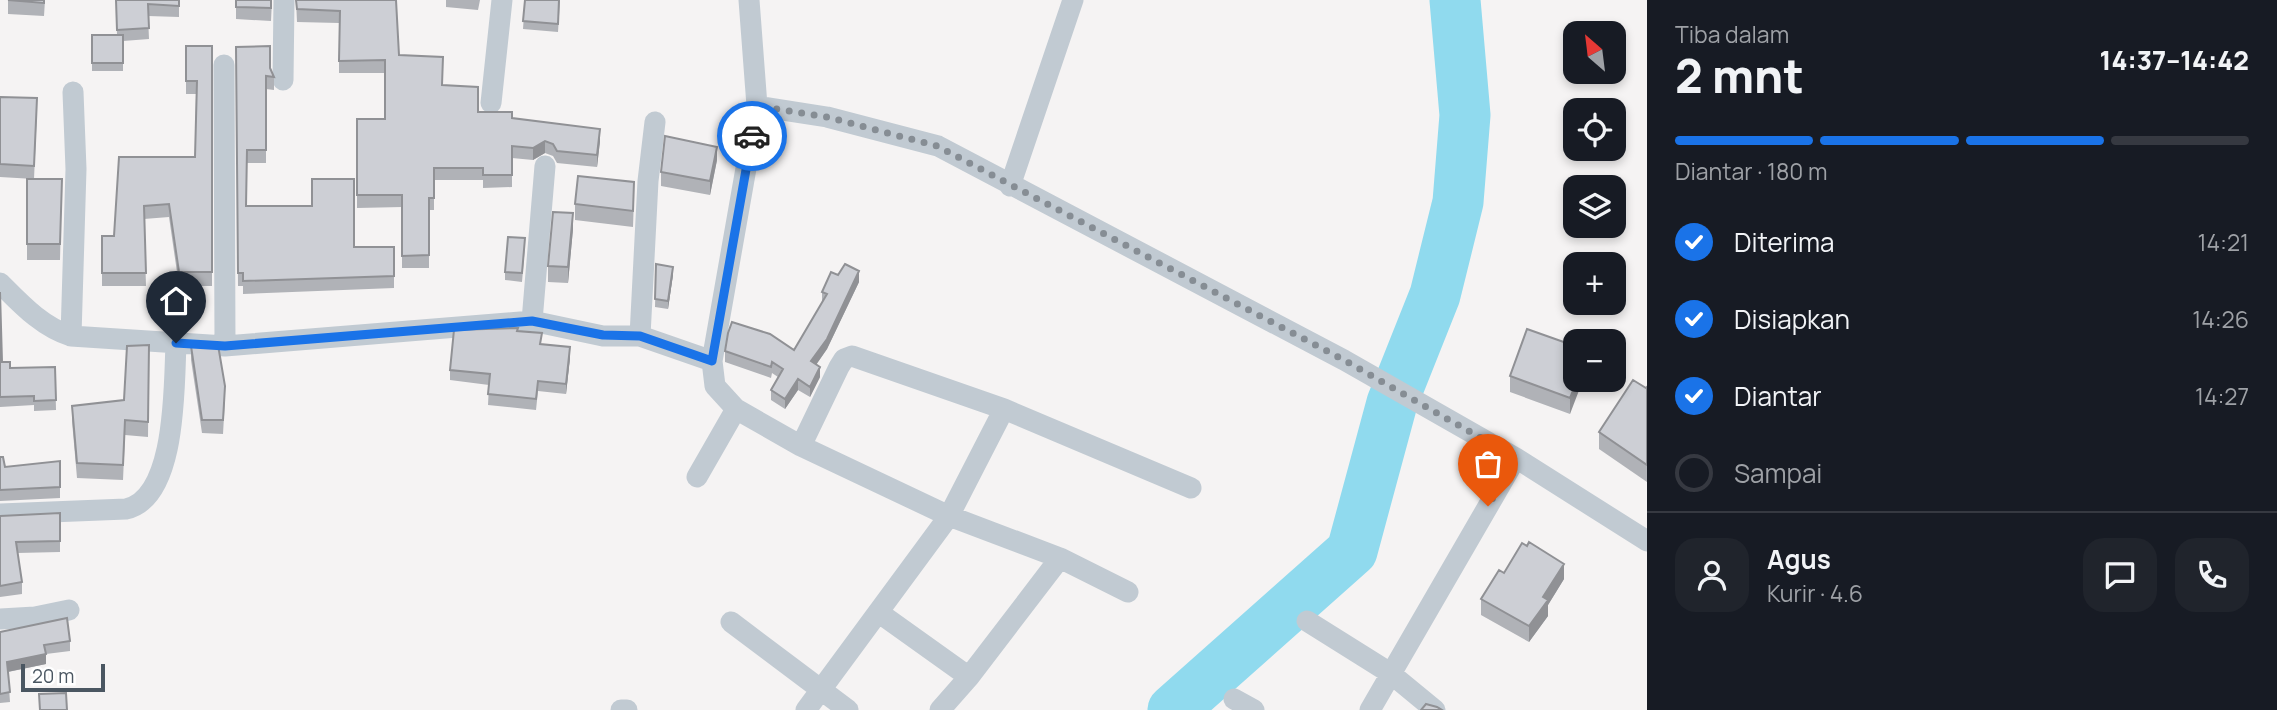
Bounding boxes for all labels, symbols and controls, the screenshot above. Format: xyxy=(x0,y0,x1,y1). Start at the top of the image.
text: Tiba dalam xyxy=(1675,18,1789,50)
north arrow xyxy=(1563,21,1626,84)
map controls xyxy=(1563,21,1626,392)
text: 14:37–14:42 xyxy=(2100,42,2249,78)
text: 2 mnt xyxy=(1675,44,1804,107)
button: locate xyxy=(1563,98,1626,161)
courier xyxy=(717,101,787,171)
icon: car xyxy=(733,117,771,155)
text: Diantar · 180 m xyxy=(1675,155,1827,187)
button: layers xyxy=(1563,175,1626,238)
icon: check xyxy=(1675,223,1713,261)
text: Diterima xyxy=(1734,224,1835,260)
text: 14:21 xyxy=(2198,226,2249,258)
button: + xyxy=(1563,252,1626,315)
pin xyxy=(146,271,206,343)
icon: home xyxy=(157,282,195,320)
icon: check xyxy=(1675,300,1713,338)
text: Disiapkan xyxy=(1734,301,1850,337)
text: 14:26 xyxy=(2192,303,2249,335)
button: − xyxy=(1563,329,1626,392)
icon: check xyxy=(1675,377,1713,415)
text: Diantar xyxy=(1734,378,1822,414)
text: 14:27 xyxy=(2195,380,2249,412)
pin xyxy=(1458,434,1518,506)
icon: bag xyxy=(1469,445,1507,483)
text: Sampai xyxy=(1734,455,1822,491)
button: person xyxy=(1675,538,1749,612)
button: chat xyxy=(2083,538,2157,612)
button: phone xyxy=(2175,538,2249,612)
text: Agus xyxy=(1767,541,1831,577)
text: Kurir · 4.6 xyxy=(1767,577,1863,609)
scale bar xyxy=(21,661,105,693)
text: 20 m xyxy=(32,663,74,689)

